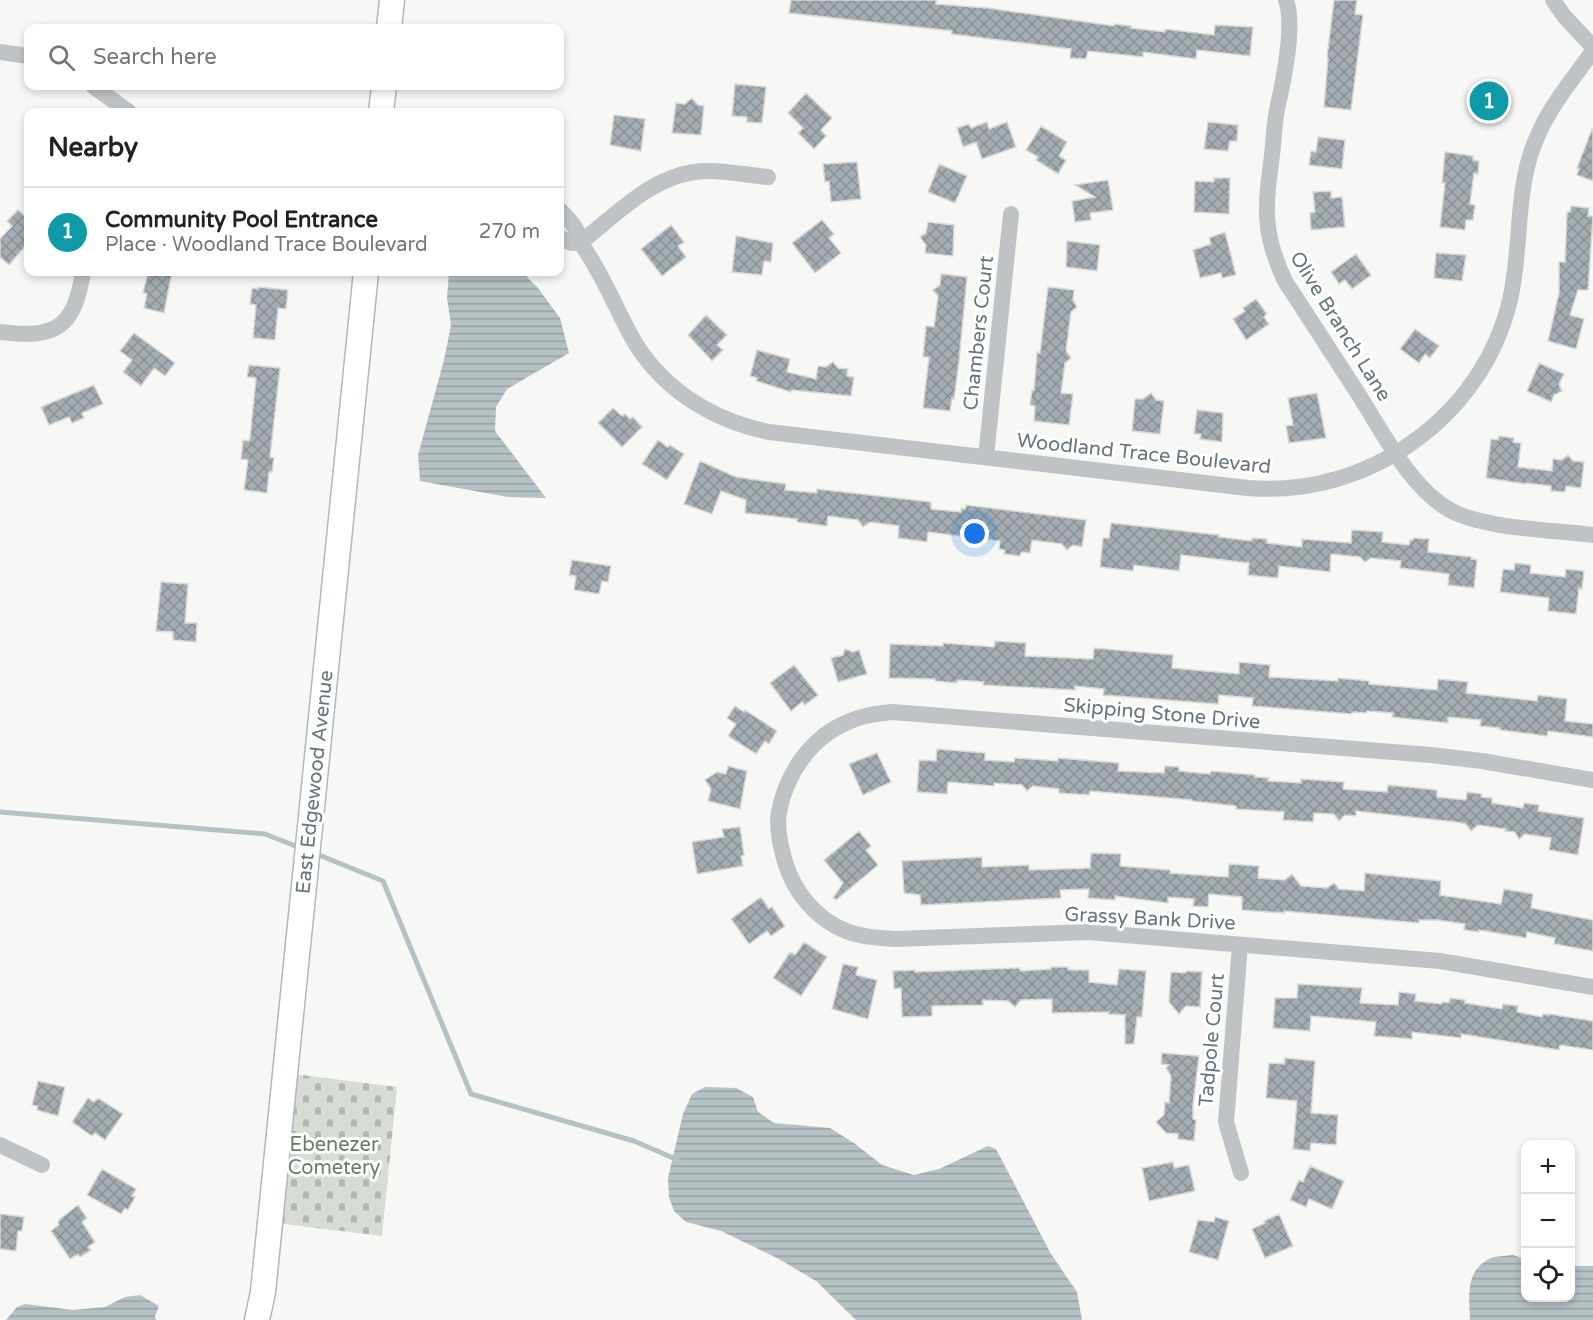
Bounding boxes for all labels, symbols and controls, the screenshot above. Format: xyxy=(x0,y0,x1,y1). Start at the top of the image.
search box xyxy=(24,24,564,90)
icon: search xyxy=(45,41,78,74)
text: Search here xyxy=(93,44,217,70)
pin: 1 xyxy=(1470,78,1508,124)
text: Nearby xyxy=(48,132,138,163)
text: Community Pool Entrance xyxy=(105,207,378,233)
text: 1 xyxy=(61,220,74,244)
text: 270 m xyxy=(479,220,540,244)
text: Place · Woodland Trace Boulevard xyxy=(105,233,428,257)
street label: Olive Branch Lane xyxy=(1284,247,1396,406)
street label: Chambers Court xyxy=(959,254,999,412)
street label: Woodland Trace Boulevard xyxy=(1016,429,1272,479)
your location xyxy=(960,519,989,548)
street label: East Edgewood Avenue xyxy=(291,669,339,895)
street label: Skipping Stone Drive xyxy=(1062,693,1261,735)
street label: Grassy Bank Drive xyxy=(1064,903,1236,935)
street label: Tadpole Court xyxy=(1194,972,1230,1108)
park label: Ebenezer Cometery xyxy=(288,1133,381,1180)
map controls xyxy=(1521,1140,1575,1302)
button: + xyxy=(1521,1140,1575,1194)
button: − xyxy=(1521,1194,1575,1248)
button: locate xyxy=(1521,1248,1575,1302)

